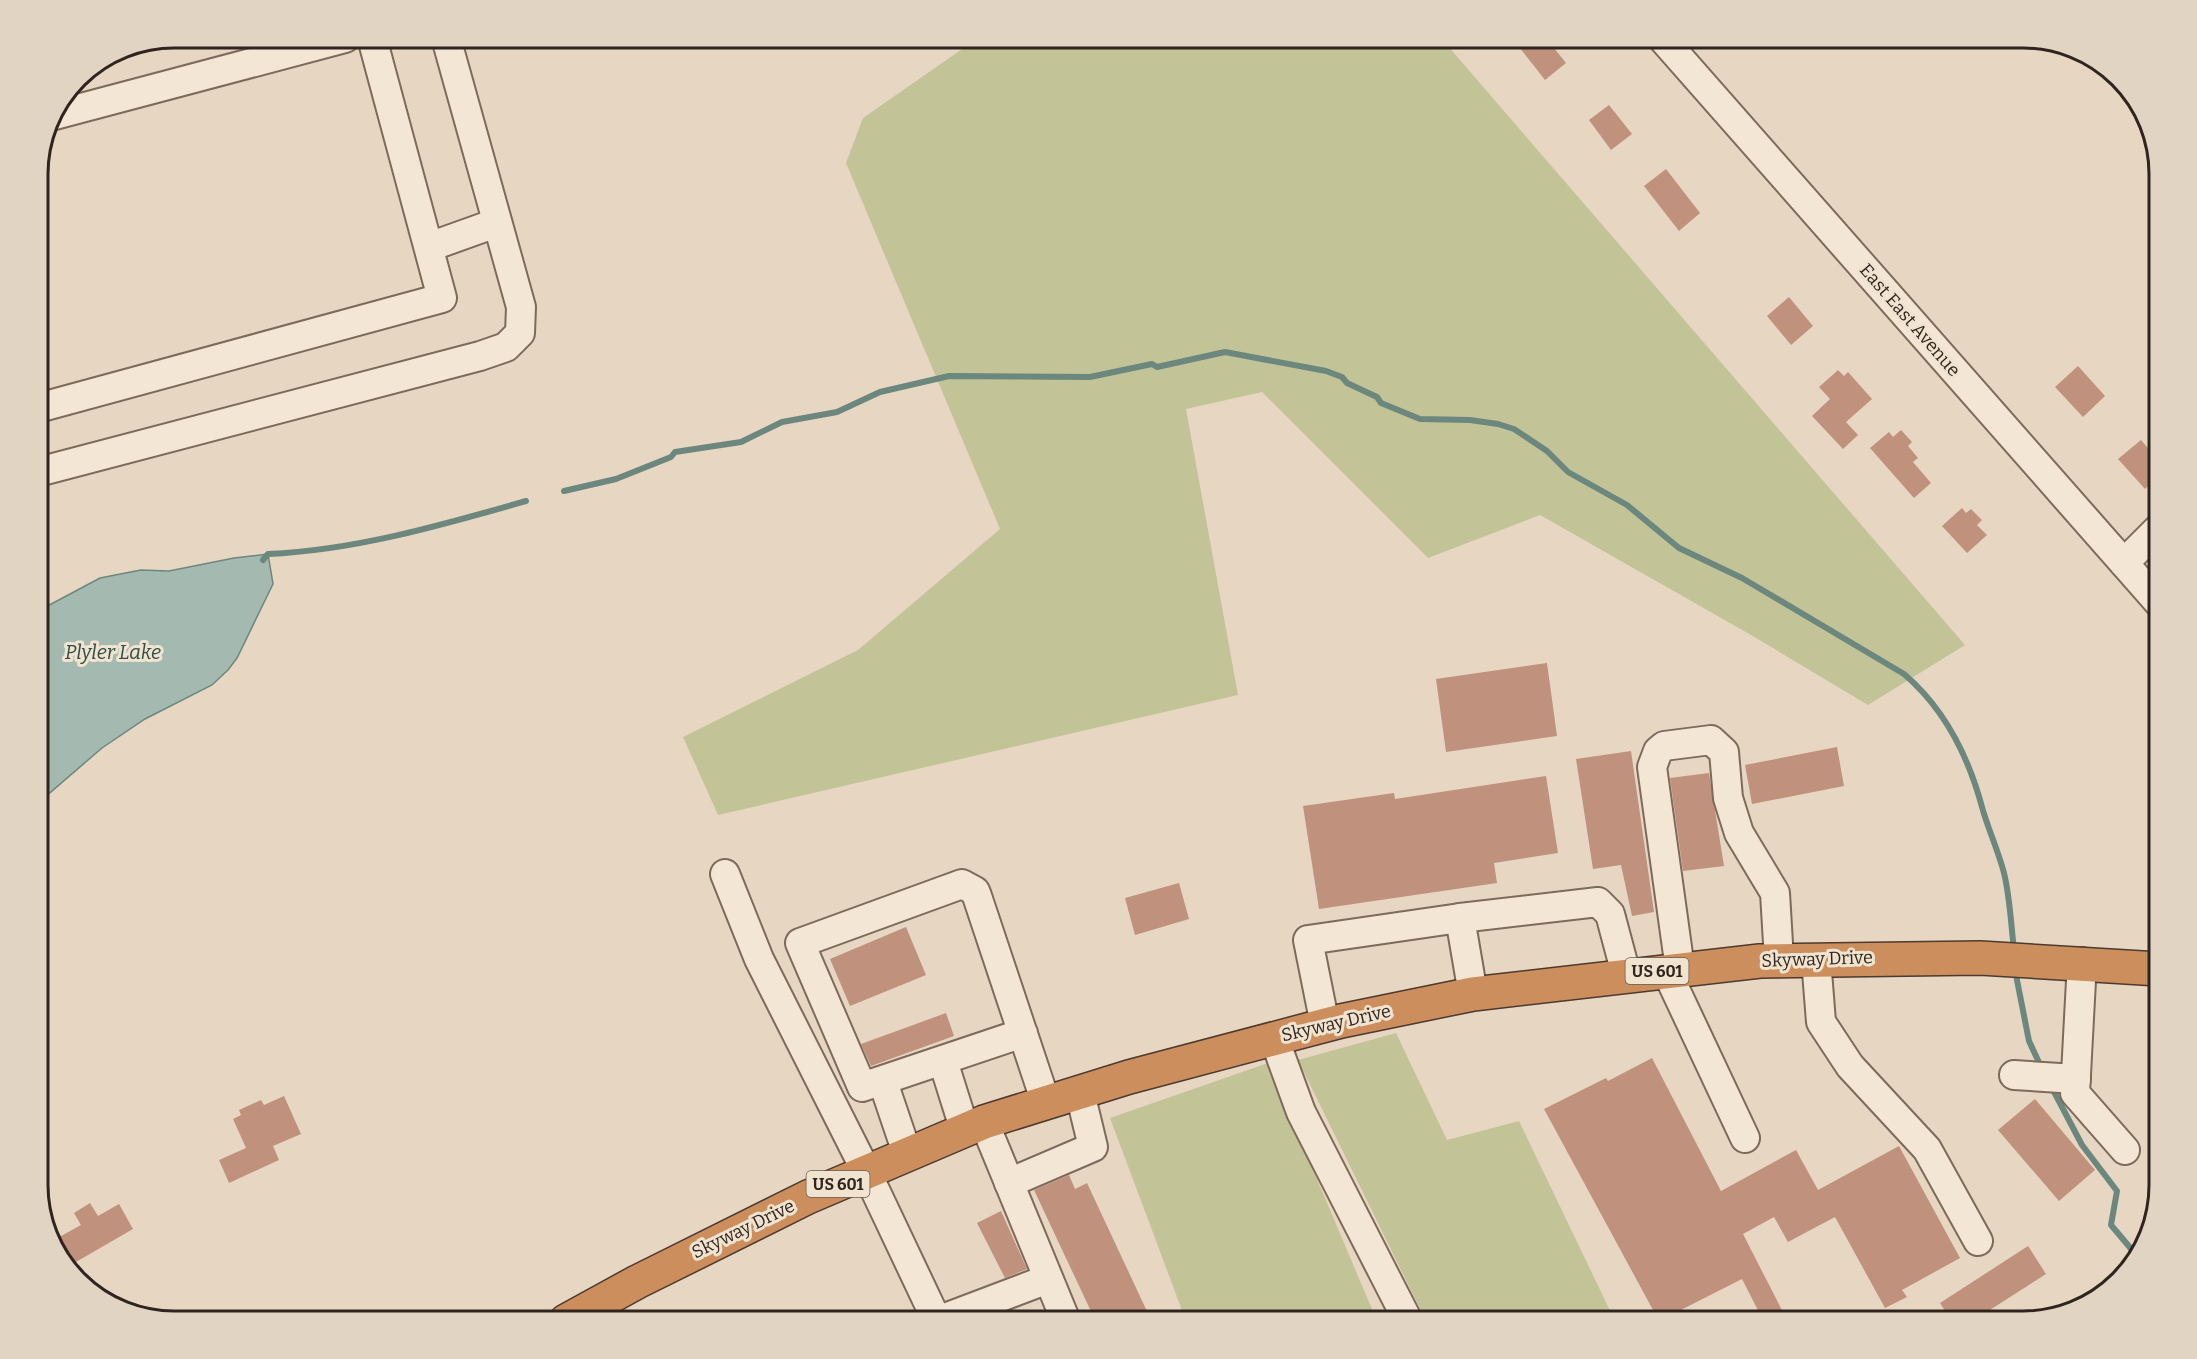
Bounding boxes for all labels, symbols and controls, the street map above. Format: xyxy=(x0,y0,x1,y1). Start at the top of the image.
street label: East East Avenue xyxy=(1855,259,1965,381)
water label: Plyler Lake xyxy=(65,640,161,664)
street label: Skyway Drive xyxy=(1761,946,1873,972)
road number: US 601 xyxy=(1626,958,1688,984)
street label: Skyway Drive xyxy=(1279,1000,1393,1046)
road number: US 601 xyxy=(806,1171,870,1197)
street label: Skyway Drive xyxy=(688,1195,798,1263)

